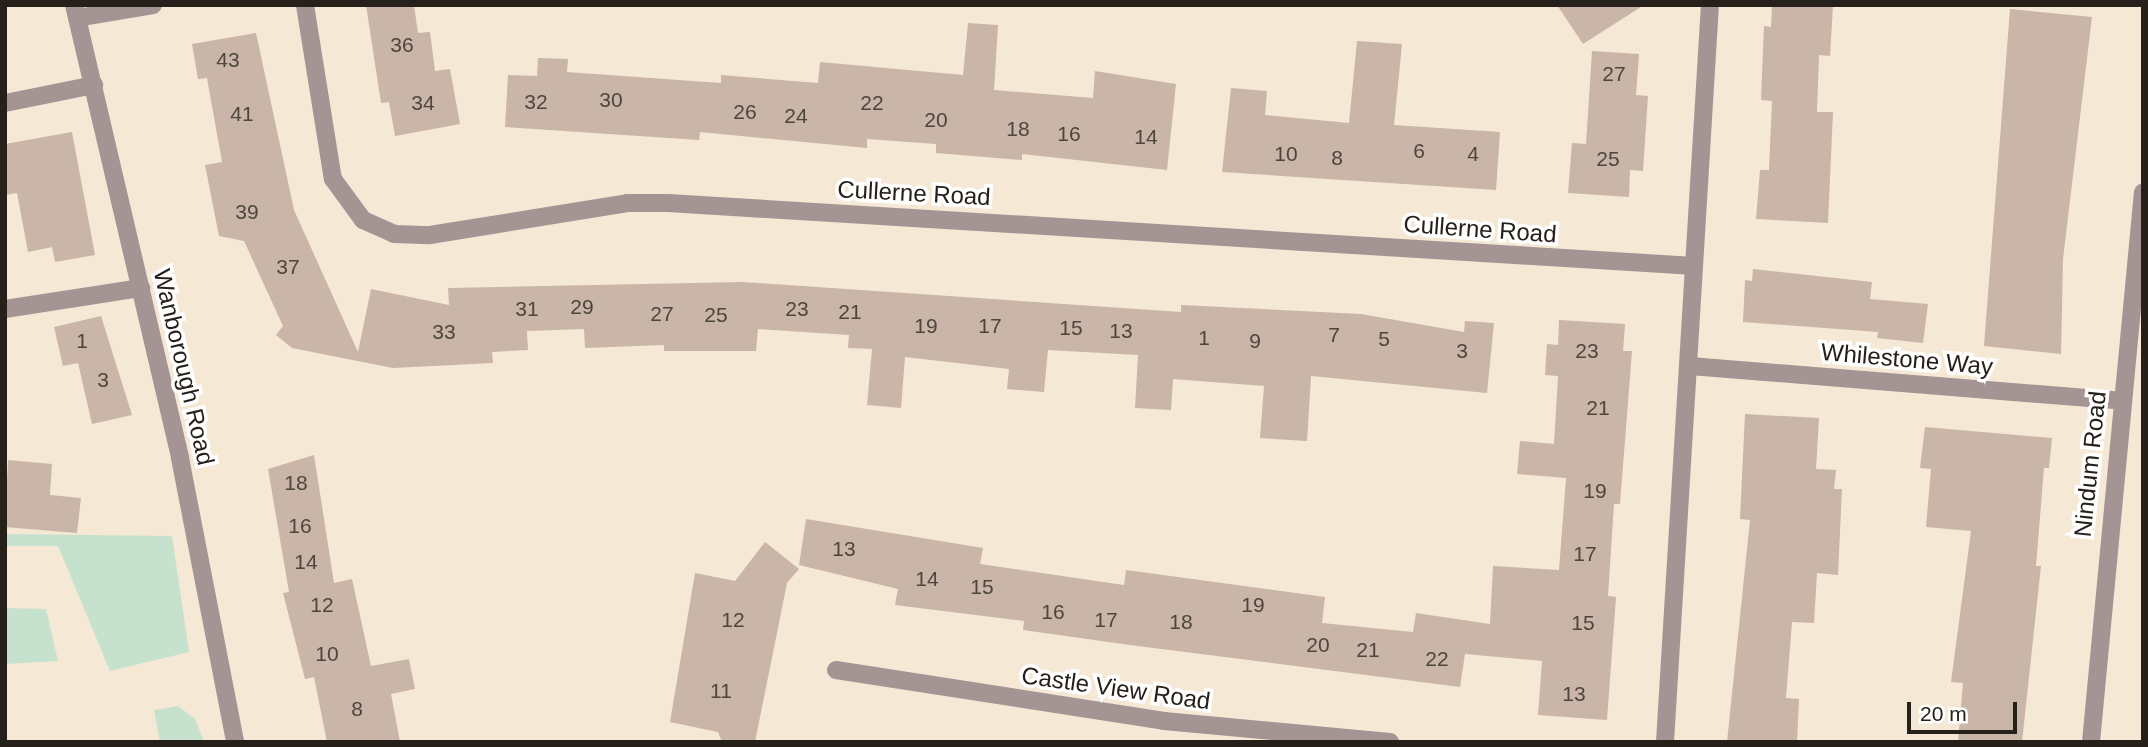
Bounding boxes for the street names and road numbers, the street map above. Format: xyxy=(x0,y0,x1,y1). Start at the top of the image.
street label: Cullerne Road xyxy=(837,175,991,211)
street label: Cullerne Road xyxy=(1402,209,1558,249)
street label: Wanborough Road xyxy=(147,266,221,468)
street label: Whilestone Way xyxy=(1820,337,1994,381)
street label: Nindum Road xyxy=(2068,390,2112,538)
street label: Castle View Road xyxy=(1020,660,1212,716)

